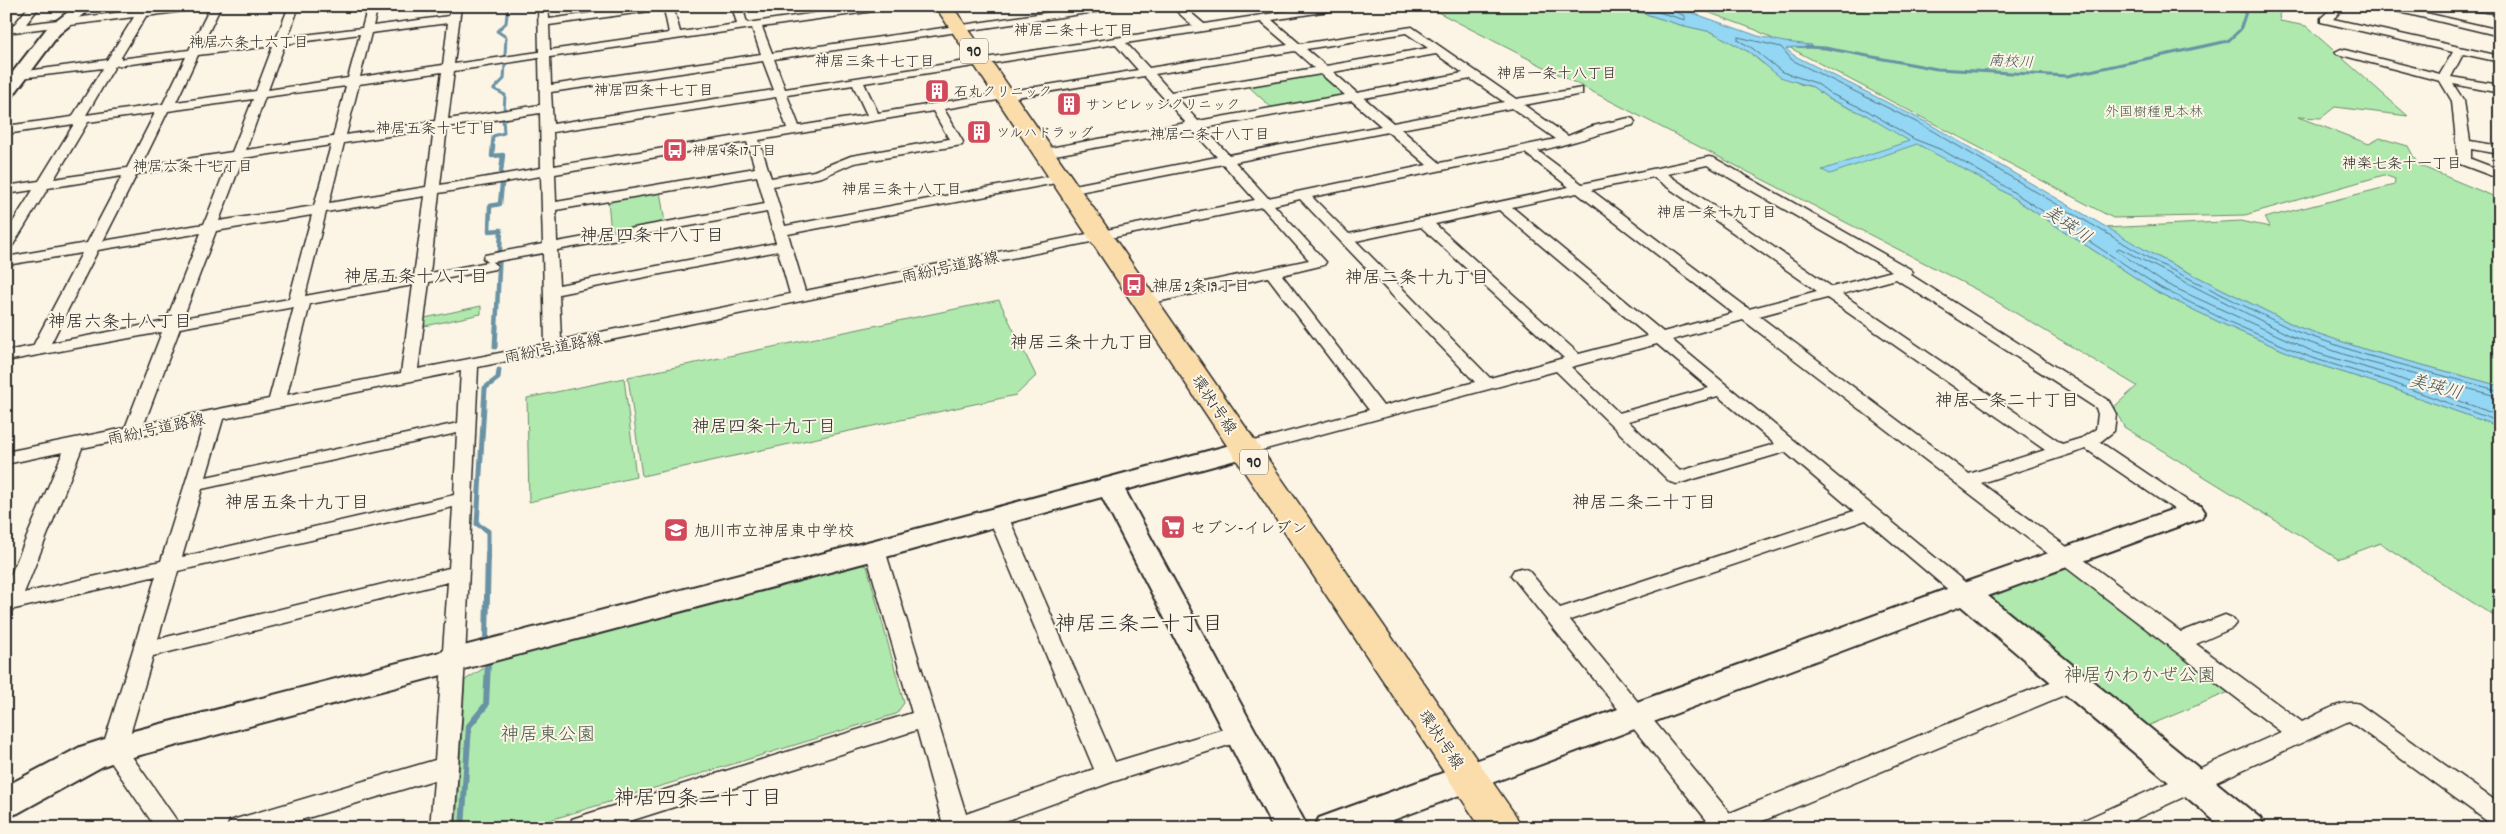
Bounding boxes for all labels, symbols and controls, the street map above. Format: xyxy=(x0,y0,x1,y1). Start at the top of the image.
district label: 神居二条十七丁目 xyxy=(1014,21,1134,43)
district label: 神居六条十六丁目 xyxy=(189,33,309,55)
road number: 90 xyxy=(960,38,988,64)
water label: 南校川 xyxy=(1988,51,2034,75)
district label: 神居三条十七丁目 xyxy=(815,52,935,74)
district label: 神居一条十八丁目 xyxy=(1497,64,1617,86)
building icon: 石丸クリニック xyxy=(924,78,950,104)
district label: 神居四条十七丁目 xyxy=(594,81,714,103)
place label: 石丸クリニック xyxy=(954,83,1052,103)
building icon: サンビレッジクリニック xyxy=(1056,91,1082,117)
place label: サンビレッジクリニック xyxy=(1086,96,1240,116)
park label: 外国樹種見本林 xyxy=(2105,103,2203,123)
district label: 神居五条十七丁目 xyxy=(376,119,496,141)
building icon: ツルハドラッグ xyxy=(966,119,992,145)
place label: ツルハドラッグ xyxy=(996,124,1093,144)
district label: 神居二条十八丁目 xyxy=(1150,125,1270,147)
bus stop icon: 神居4条17丁目 xyxy=(662,137,688,163)
place label: 神居4条17丁目 xyxy=(692,142,776,162)
district label: 神楽七条十一丁目 xyxy=(2342,154,2462,176)
district label: 神居六条十七丁目 xyxy=(133,157,253,179)
district label: 神居三条十八丁目 xyxy=(842,180,962,202)
water label: 美瑛川 xyxy=(2037,201,2096,252)
district label: 神居一条十九丁目 xyxy=(1657,203,1777,225)
district label: 神居四条十八丁目 xyxy=(580,225,724,250)
street label: 雨紛1号道路線 xyxy=(899,247,1002,290)
district label: 神居五条十八丁目 xyxy=(344,266,488,291)
district label: 神居二条十九丁目 xyxy=(1345,267,1489,292)
bus stop icon: 神居2条19丁目 xyxy=(1121,272,1147,298)
place label: 神居2条19丁目 xyxy=(1152,276,1250,299)
district label: 神居六条十八丁目 xyxy=(48,311,192,336)
street label: 雨紛1号道路線 xyxy=(502,329,605,370)
district label: 神居三条十九丁目 xyxy=(1010,332,1154,357)
water label: 美瑛川 xyxy=(2406,369,2465,407)
street label: 環状1号線 xyxy=(1185,371,1241,440)
district label: 神居一条二十丁目 xyxy=(1935,390,2079,415)
street label: 雨紛1号道路線 xyxy=(105,409,208,452)
district label: 神居四条十九丁目 xyxy=(692,416,836,441)
road number: 90 xyxy=(1240,450,1268,474)
district label: 神居五条十九丁目 xyxy=(225,492,369,517)
district label: 神居二条二十丁目 xyxy=(1572,492,1716,517)
supermarket icon: セブン-イレブン xyxy=(1160,514,1186,540)
school or university icon: 旭川市立神居東中学校 xyxy=(663,517,689,543)
place label: セブン-イレブン xyxy=(1190,518,1307,541)
place label: 旭川市立神居東中学校 xyxy=(694,521,854,544)
district label: 神居三条二十丁目 xyxy=(1055,611,1223,641)
park label: 神居かわかぜ公園 xyxy=(2064,664,2216,691)
street label: 環状1号線 xyxy=(1412,706,1468,775)
park label: 神居東公園 xyxy=(500,723,596,750)
district label: 神居四条二十丁目 xyxy=(614,785,782,815)

